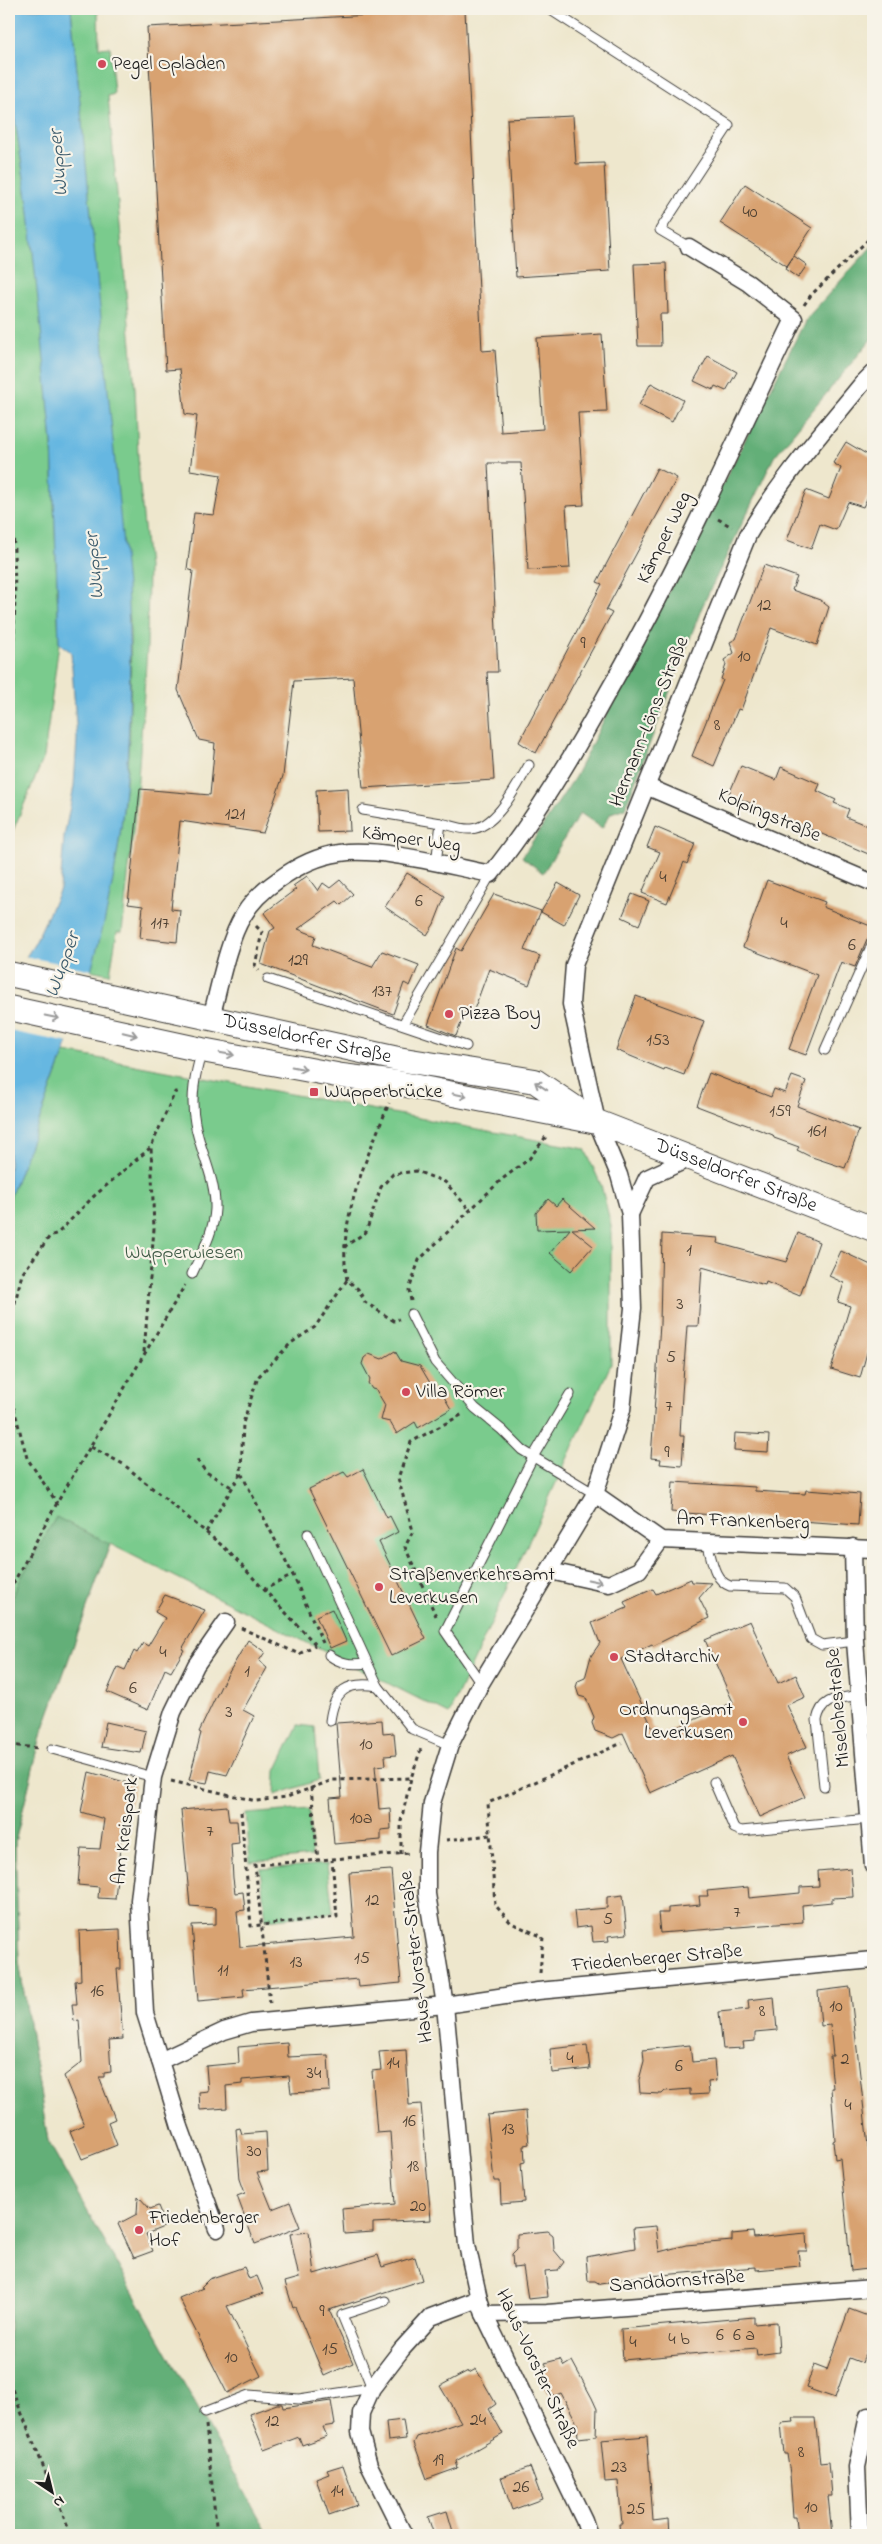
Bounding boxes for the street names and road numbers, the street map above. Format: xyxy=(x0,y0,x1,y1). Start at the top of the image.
street label: Kämper Weg xyxy=(630,487,701,590)
street label: Hermann-Löns-Straße xyxy=(603,632,697,812)
street label: Kolpingstraße xyxy=(713,781,825,852)
street label: Kämper Weg xyxy=(359,819,462,862)
street label: Düsseldorfer Straße xyxy=(219,1006,394,1072)
street label: Düsseldorfer Straße xyxy=(649,1131,821,1220)
street label: Am Frankenberg xyxy=(676,1505,810,1540)
street label: Miselohestraße xyxy=(819,1647,859,1769)
street label: Am Kreispark xyxy=(105,1775,147,1886)
street label: Haus-Vorster-Straße xyxy=(392,1869,442,2045)
street label: Friedenberger Straße xyxy=(570,1937,744,1982)
street label: Sanddornstraße xyxy=(608,2263,746,2301)
street label: Haus-Vorster-Straße xyxy=(487,2284,587,2454)

